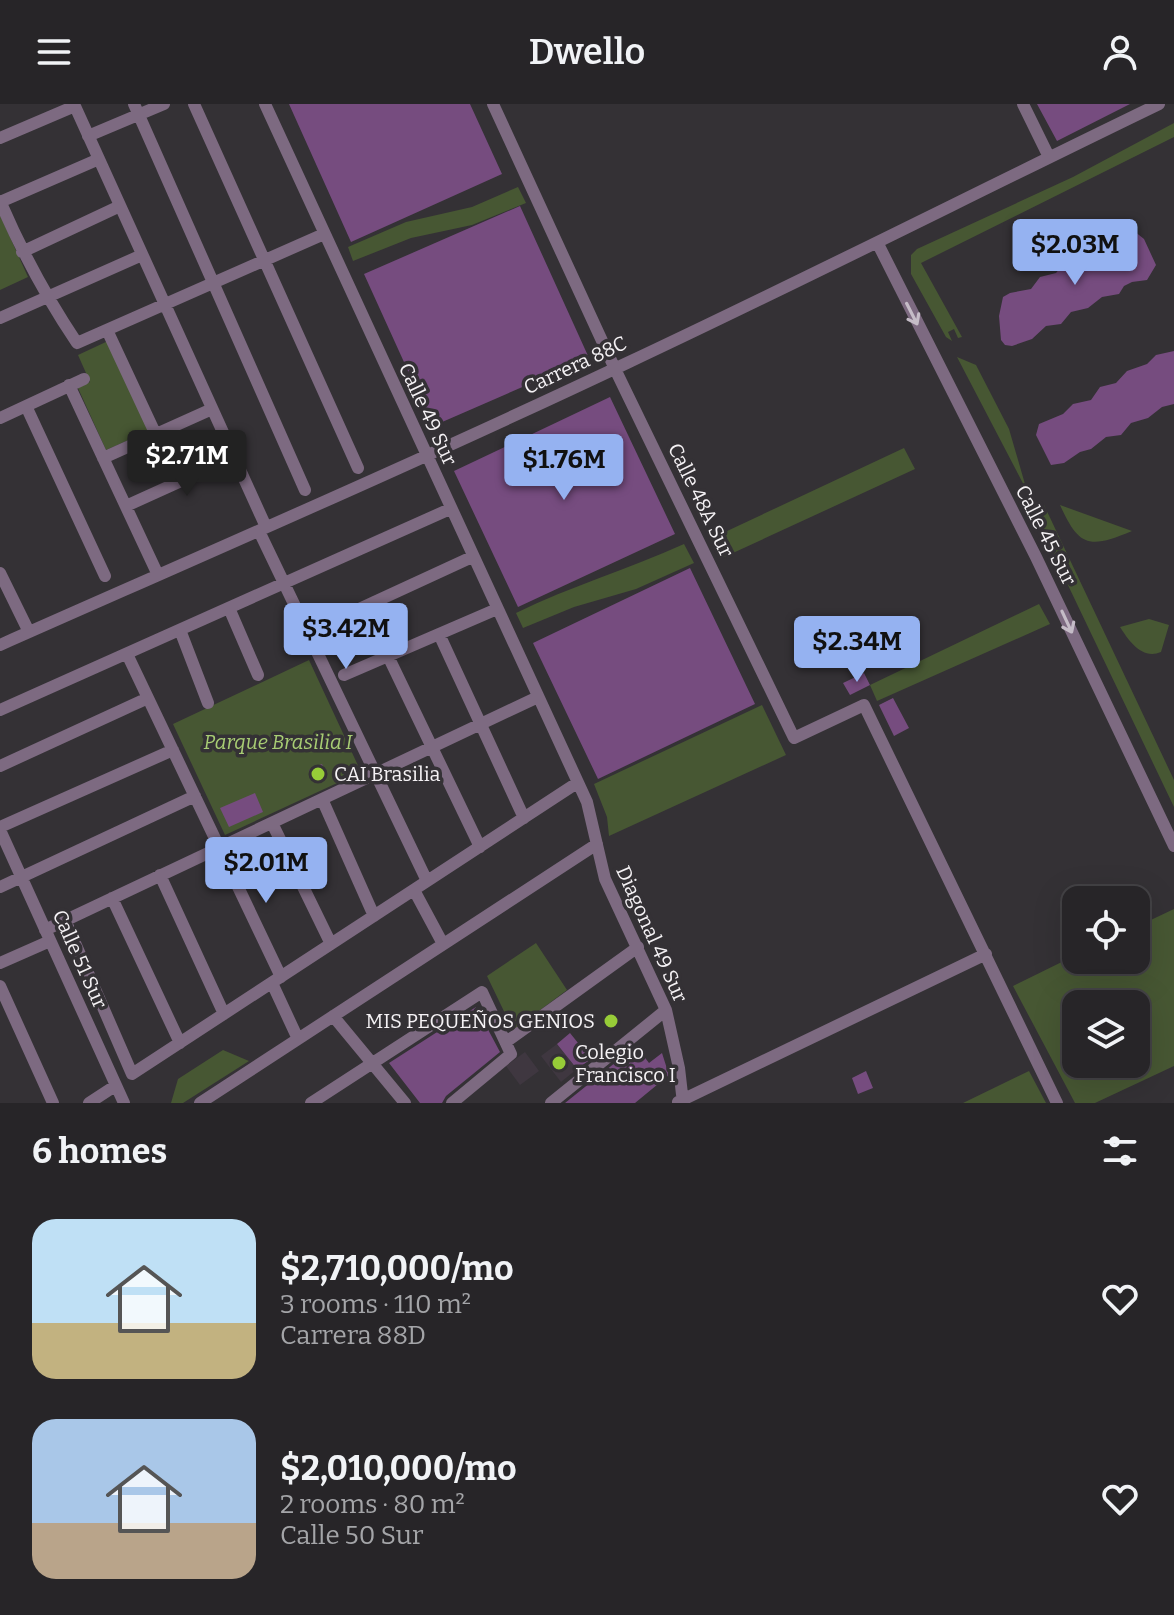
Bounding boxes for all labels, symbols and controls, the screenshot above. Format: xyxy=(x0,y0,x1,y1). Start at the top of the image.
icon: menu xyxy=(32,30,76,74)
text: Dwello xyxy=(529,30,645,74)
icon: person xyxy=(1098,30,1142,74)
pin: $2.03M xyxy=(1010,219,1140,287)
text: $2.03M xyxy=(1031,229,1119,260)
one-way arrow xyxy=(905,302,921,326)
street label: Carrera 88C xyxy=(520,331,630,399)
street label: Calle 49 Sur xyxy=(394,359,462,469)
pin: $2.71M xyxy=(122,430,252,498)
pin: $1.76M xyxy=(499,434,629,502)
street label: Calle 48A Sur xyxy=(663,439,739,561)
text: $2.71M xyxy=(145,440,229,471)
text: $1.76M xyxy=(522,444,606,475)
street label: Calle 45 Sur xyxy=(1011,481,1082,589)
pin: $3.42M xyxy=(281,603,411,671)
one-way arrow xyxy=(1060,609,1075,633)
text: $3.42M xyxy=(302,613,390,644)
pin: $2.34M xyxy=(792,616,922,684)
text: $2.34M xyxy=(812,626,902,657)
park label: Parque Brasilia I xyxy=(204,730,353,754)
place label: CAI Brasilia xyxy=(334,762,440,786)
marker: CAI Brasilia xyxy=(309,765,327,783)
pin: $2.01M xyxy=(201,837,331,905)
text: $2.01M xyxy=(223,847,309,878)
street label: Diagonal 49 Sur xyxy=(611,862,693,1006)
map controls xyxy=(1062,886,1150,1078)
button: locate xyxy=(1062,886,1150,974)
street label: Calle 51 Sur xyxy=(48,906,112,1012)
button: layers xyxy=(1062,990,1150,1078)
place label: MIS PEQUEÑOS GENIOS xyxy=(366,1009,595,1033)
marker: MIS PEQUEÑOS GENIOS xyxy=(602,1012,620,1030)
place label: Colegio Francisco I xyxy=(575,1040,676,1087)
marker: Colegio Francisco I xyxy=(550,1054,568,1072)
icon: filters xyxy=(1098,1129,1142,1173)
text: 6 homes xyxy=(32,1131,167,1172)
text: $2,710,000/mo xyxy=(280,1248,514,1289)
icon: home xyxy=(96,1251,192,1347)
icon: heart xyxy=(1098,1277,1142,1321)
text: 3 rooms · 110 m² xyxy=(280,1289,471,1320)
text: Carrera 88D xyxy=(280,1320,426,1351)
text: $2,010,000/mo xyxy=(280,1448,517,1489)
icon: home xyxy=(96,1451,192,1547)
icon: heart xyxy=(1098,1477,1142,1521)
text: 2 rooms · 80 m² xyxy=(280,1489,465,1520)
text: Calle 50 Sur xyxy=(280,1520,423,1551)

